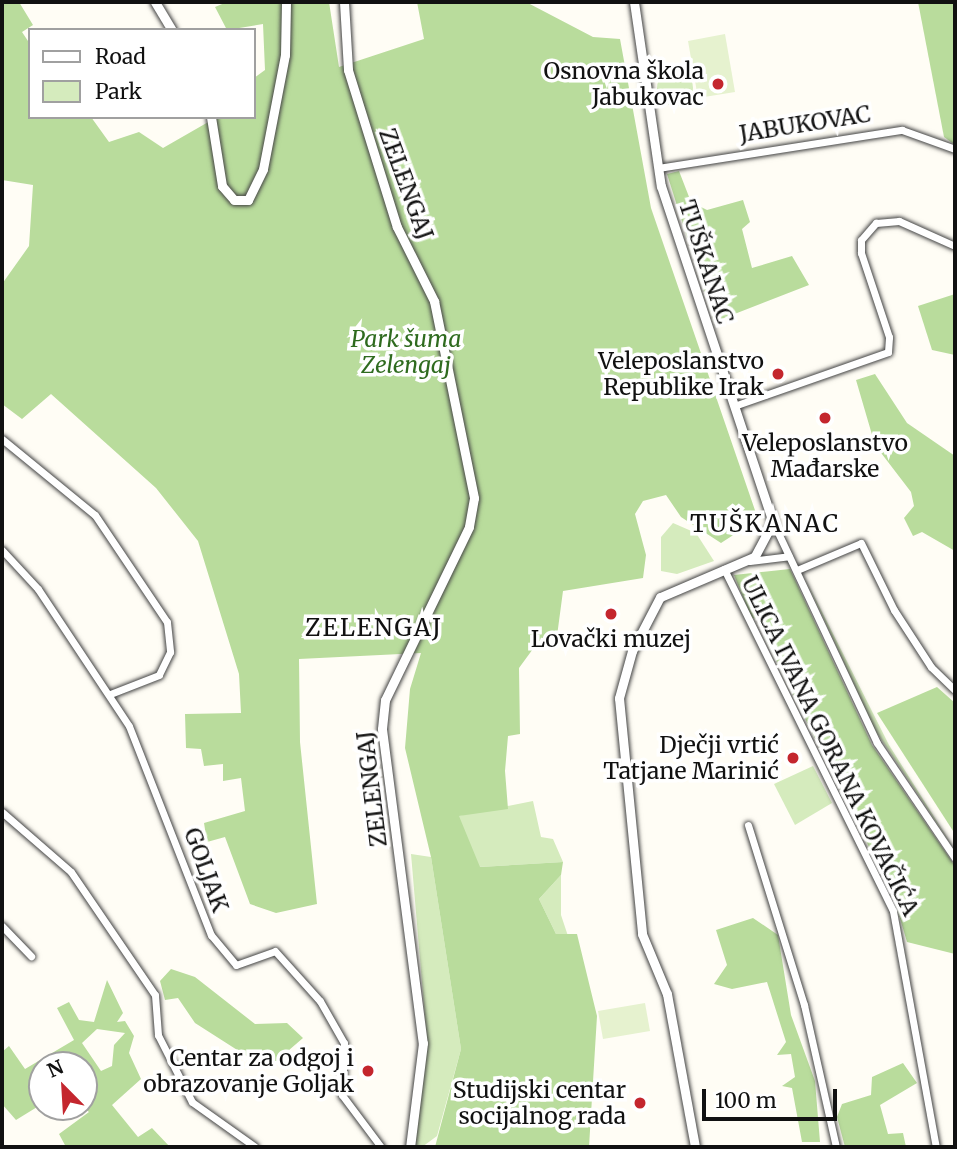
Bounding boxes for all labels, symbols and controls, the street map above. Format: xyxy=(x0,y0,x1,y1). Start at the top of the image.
legend xyxy=(28,28,256,119)
text: Road xyxy=(95,43,146,70)
place label: Osnovna škola Jabukovac xyxy=(543,57,704,111)
marker: Osnovna škola Jabukovac xyxy=(710,76,726,92)
text: Park xyxy=(95,78,142,105)
street label: JABUKOVAC xyxy=(737,100,873,148)
street label: ZELENGAJ xyxy=(373,124,439,244)
street label: TUŠKANAC xyxy=(673,197,739,327)
park label: Park šuma Zelengaj xyxy=(351,325,461,379)
place label: Veleposlanstvo Republike Irak xyxy=(598,347,764,401)
marker: Veleposlanstvo Republike Irak xyxy=(770,366,786,382)
marker: Veleposlanstvo Mađarske xyxy=(817,410,833,426)
place label: Veleposlanstvo Mađarske xyxy=(742,429,908,483)
district label: TUŠKANAC xyxy=(691,510,839,538)
street label: ULICA IVANA GORANA KOVAČIĆA xyxy=(736,572,924,920)
marker: Lovački muzej xyxy=(603,606,619,622)
district label: ZELENGAJ xyxy=(306,614,442,642)
place label: Lovački muzej xyxy=(531,625,691,653)
street label: ZELENGAJ xyxy=(351,729,393,849)
place label: Dječji vrtić Tatjane Marinić xyxy=(603,731,779,785)
marker: Dječji vrtić Tatjane Marinić xyxy=(785,750,801,766)
street label: GOLJAK xyxy=(178,824,234,916)
place label: Centar za odgoj i obrazovanje Goljak xyxy=(143,1044,354,1098)
north arrow xyxy=(28,1051,98,1121)
text: N xyxy=(44,1055,67,1083)
marker: Centar za odgoj i obrazovanje Goljak xyxy=(360,1063,376,1079)
place label: Studijski centar socijalnog rada xyxy=(453,1076,626,1130)
scale bar xyxy=(705,1076,840,1120)
text: 100 m xyxy=(715,1087,777,1114)
marker: Studijski centar socijalnog rada xyxy=(632,1095,648,1111)

